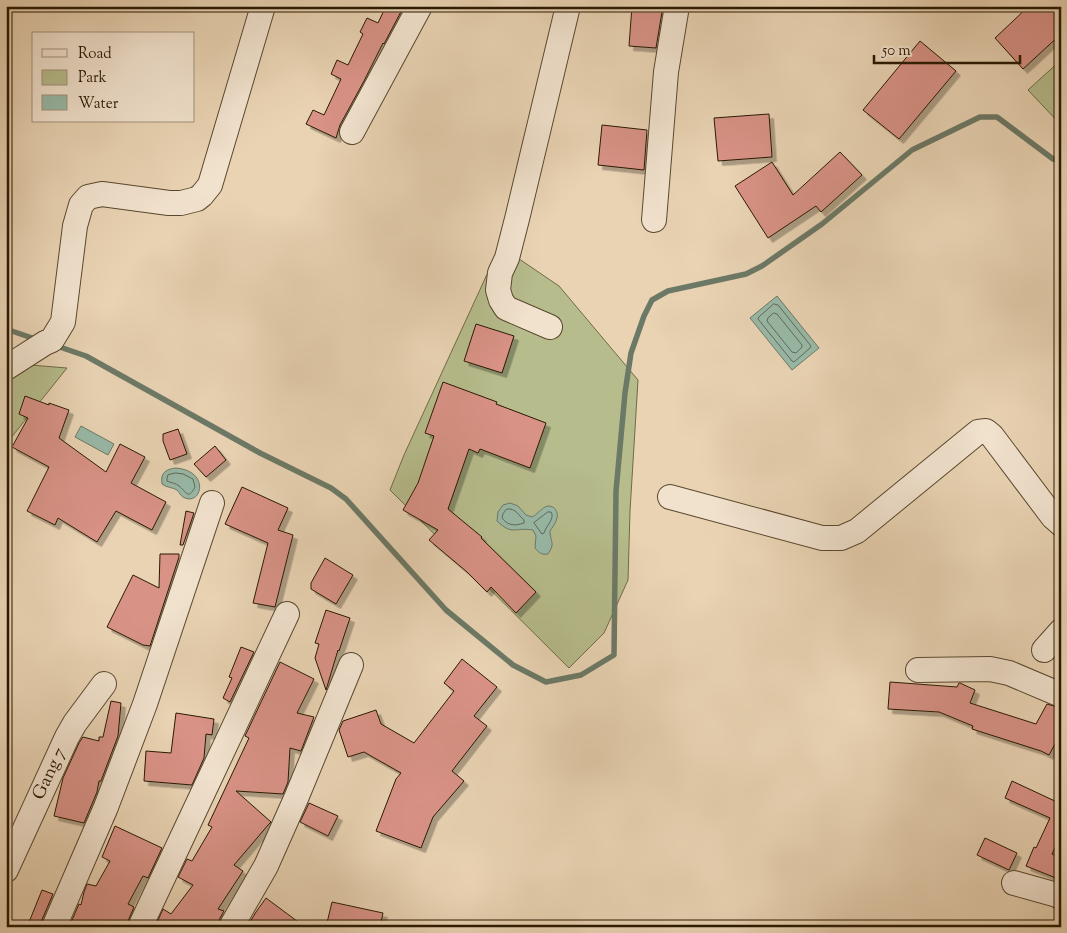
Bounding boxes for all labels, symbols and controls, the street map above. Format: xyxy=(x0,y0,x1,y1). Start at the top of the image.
legend xyxy=(32,32,195,122)
scale bar xyxy=(874,32,1021,64)
text: 50 m xyxy=(881,41,911,62)
text: Road xyxy=(78,44,112,65)
text: Park xyxy=(78,68,107,89)
text: Water xyxy=(78,94,119,115)
street label: Gang 7 xyxy=(27,744,73,804)

